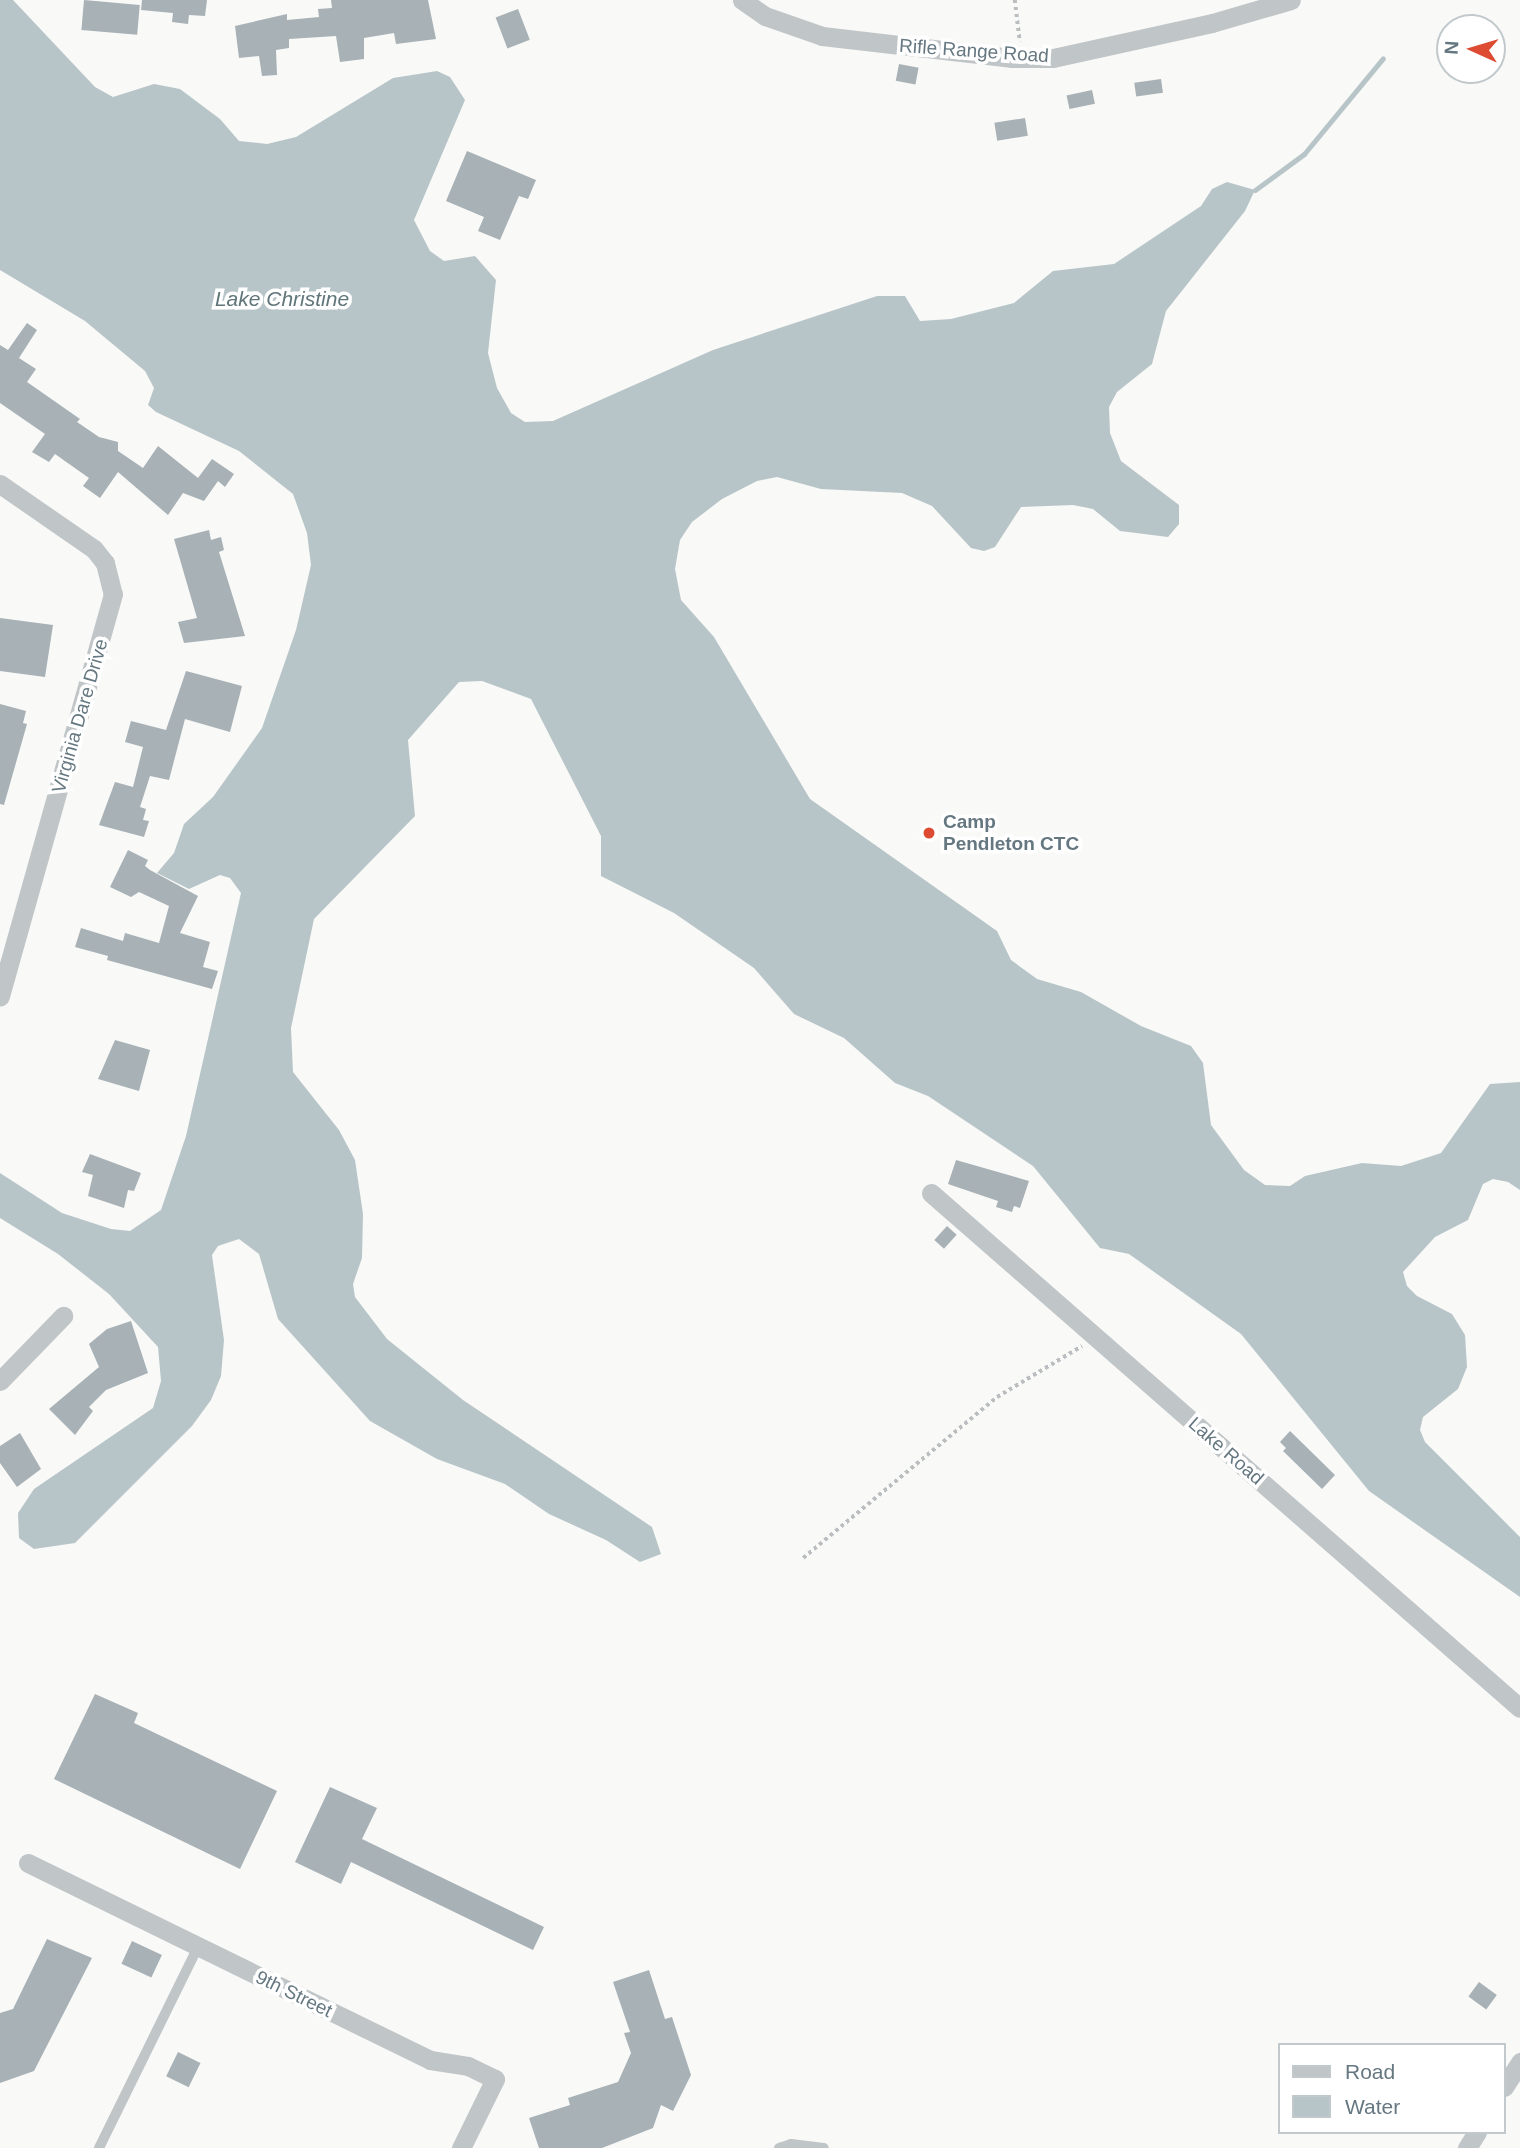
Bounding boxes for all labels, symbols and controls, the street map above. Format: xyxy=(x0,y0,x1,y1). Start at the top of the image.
north arrow xyxy=(1436,14,1506,84)
street label: Rifle Range Road xyxy=(898,34,1050,68)
text: N xyxy=(1441,40,1463,55)
water label: Lake Christine xyxy=(215,286,349,312)
street label: Virginia Dare Drive xyxy=(47,636,113,796)
place label: Camp Pendleton CTC xyxy=(943,811,1079,855)
marker: Camp Pendleton CTC xyxy=(921,825,937,841)
street label: Lake Road xyxy=(1184,1412,1268,1490)
street label: 9th Street xyxy=(252,1966,336,2022)
legend xyxy=(1278,2043,1506,2134)
text: Road xyxy=(1345,2060,1395,2083)
text: Water xyxy=(1345,2095,1400,2118)

